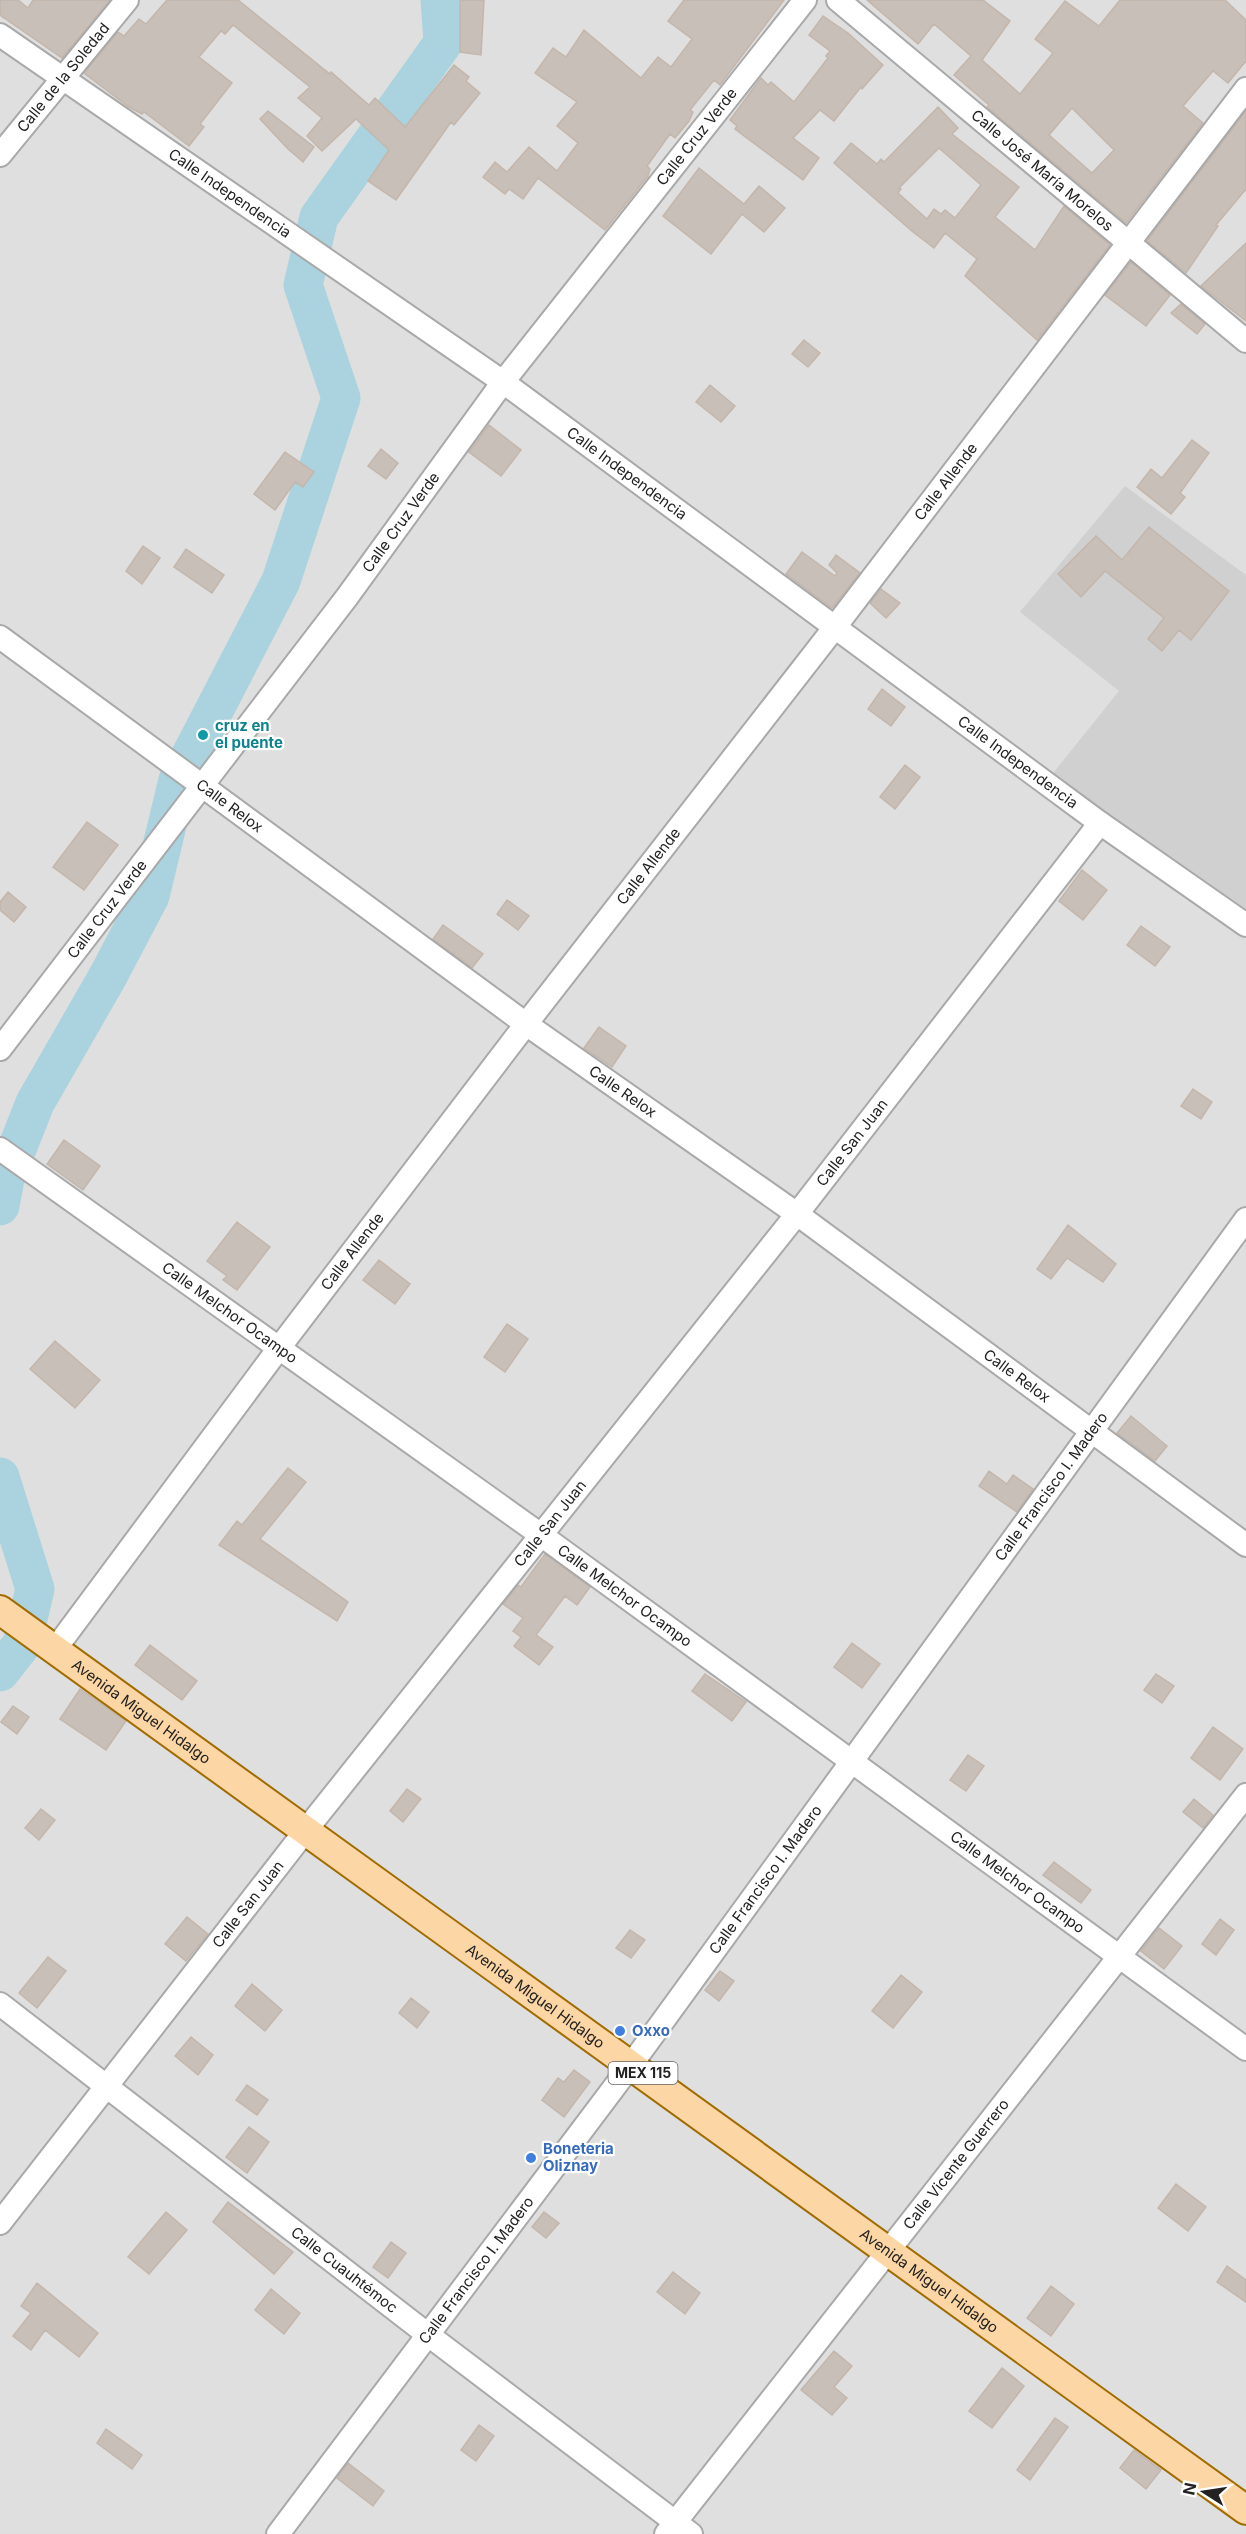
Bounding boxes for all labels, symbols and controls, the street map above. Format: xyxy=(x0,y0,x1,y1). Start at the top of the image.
street label: Calle de la Soledad xyxy=(13,19,113,136)
street label: Calle Cruz Verde xyxy=(652,84,741,189)
street label: Calle José María Morelos xyxy=(967,105,1117,235)
street label: Calle Independencia xyxy=(165,144,295,242)
street label: Calle Independencia xyxy=(563,422,691,524)
street label: Calle Allende xyxy=(910,439,981,524)
street label: Calle Cruz Verde xyxy=(358,468,443,576)
street label: Calle Independencia xyxy=(954,711,1082,812)
place label: cruz en el puente xyxy=(215,716,283,752)
marker: cruz en el puente xyxy=(196,728,210,742)
street label: Calle Relox xyxy=(193,775,267,836)
street label: Calle Allende xyxy=(612,824,684,909)
street label: Calle Cruz Verde xyxy=(63,856,151,962)
street label: Calle Relox xyxy=(585,1061,660,1122)
street label: Calle San Juan xyxy=(812,1095,892,1190)
street label: Calle Allende xyxy=(316,1209,388,1294)
street label: Calle Melchor Ocampo xyxy=(158,1258,301,1367)
street label: Calle Relox xyxy=(980,1345,1054,1406)
street label: Calle Francisco I. Madero xyxy=(990,1408,1112,1565)
street label: Calle San Juan xyxy=(510,1476,590,1570)
street label: Calle Melchor Ocampo xyxy=(554,1540,696,1651)
street label: Avenida Miguel Hidalgo xyxy=(68,1655,214,1768)
street label: Calle Francisco I. Madero xyxy=(705,1801,826,1958)
street label: Calle Melchor Ocampo xyxy=(947,1826,1089,1937)
street label: Calle San Juan xyxy=(208,1856,288,1951)
street label: Avenida Miguel Hidalgo xyxy=(462,1940,608,2053)
place label: Oxxo xyxy=(632,2021,670,2040)
marker: Oxxo xyxy=(613,2024,627,2038)
road number: MEX 115 xyxy=(608,2062,678,2084)
street label: Calle Vicente Guerrero xyxy=(899,2095,1013,2233)
place label: Boneteria Oliznay xyxy=(543,2139,614,2175)
marker: Boneteria Oliznay xyxy=(524,2151,538,2165)
street label: Calle Francisco I. Madero xyxy=(414,2192,538,2348)
street label: Calle Cuauhtémoc xyxy=(287,2222,402,2317)
street label: Avenida Miguel Hidalgo xyxy=(856,2224,1002,2337)
north arrow xyxy=(1174,2462,1234,2522)
text: N xyxy=(1178,2481,1200,2497)

